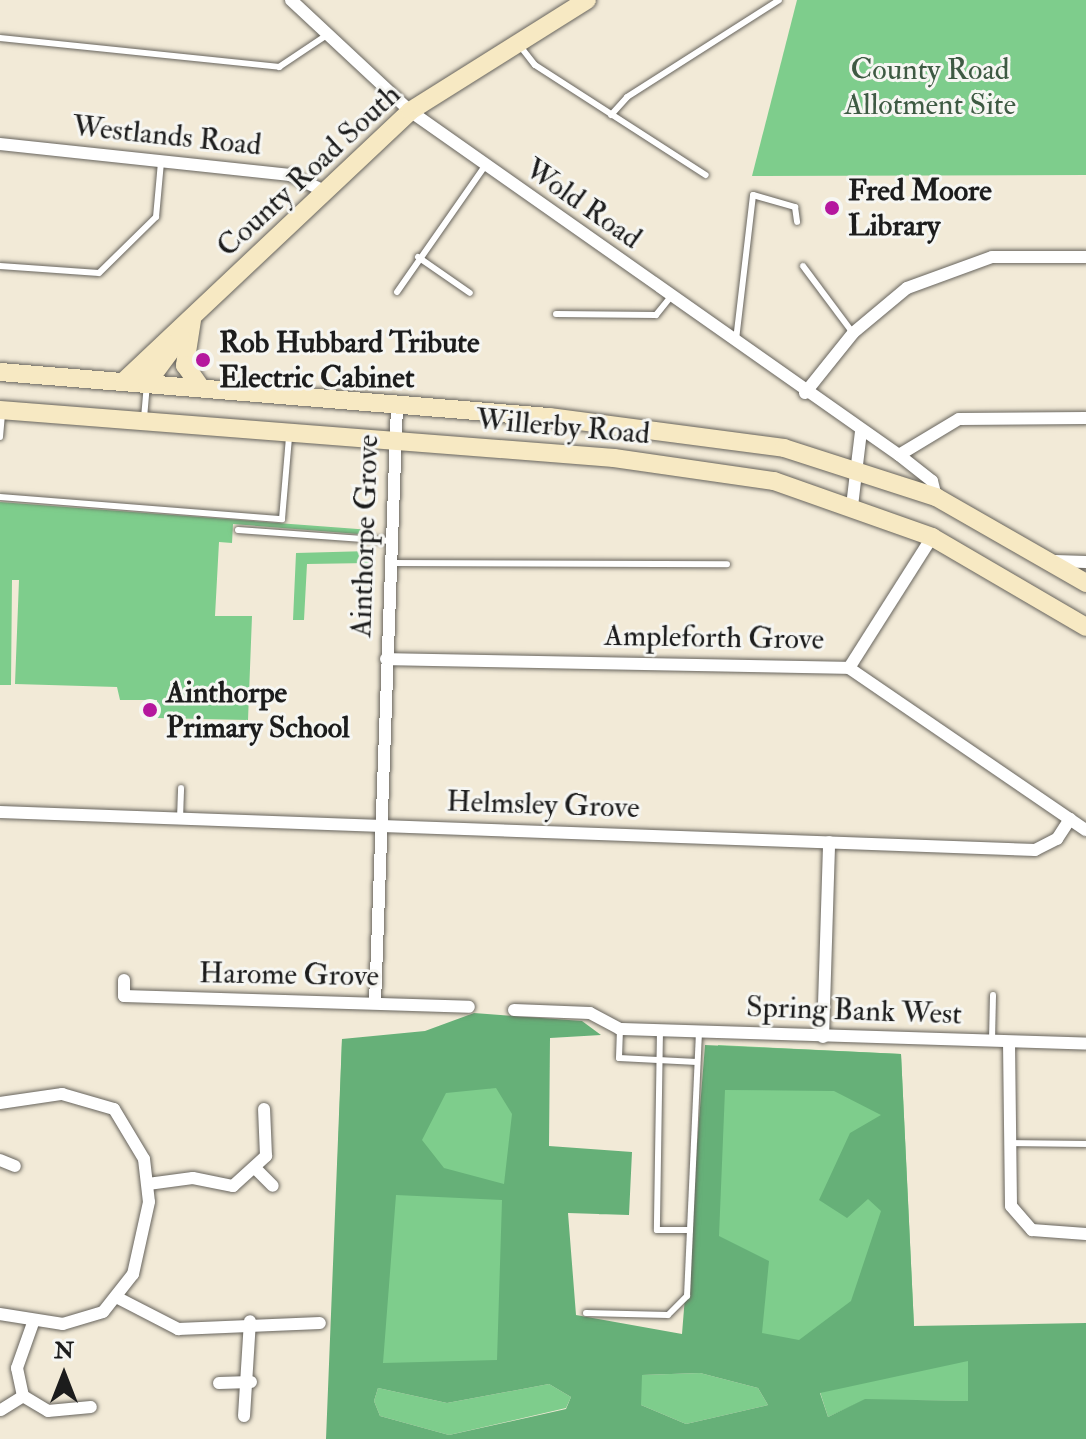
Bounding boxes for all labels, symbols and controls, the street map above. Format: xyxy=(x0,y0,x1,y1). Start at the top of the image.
park label: County Road Allotment Site xyxy=(844,52,1016,122)
street label: County Road South xyxy=(210,77,408,265)
street label: Westlands Road xyxy=(71,108,263,164)
street label: Wold Road xyxy=(518,151,648,257)
place label: Fred Moore Library xyxy=(848,173,992,244)
marker: Fred Moore Library xyxy=(823,199,841,217)
place label: Rob Hubbard Tribute Electric Cabinet xyxy=(219,325,480,396)
marker: Rob Hubbard Tribute Electric Cabinet xyxy=(194,351,212,369)
street label: Willerby Road xyxy=(475,401,651,453)
street label: Ainthorpe Grove xyxy=(343,434,387,638)
street label: Ampleforth Grove xyxy=(604,618,824,658)
place label: Ainthorpe Primary School xyxy=(166,675,350,746)
marker: Ainthorpe Primary School xyxy=(141,701,159,719)
street label: Helmsley Grove xyxy=(446,784,640,826)
street label: Harome Grove xyxy=(199,955,379,995)
street label: Spring Bank West xyxy=(745,989,963,1033)
north arrow xyxy=(24,1335,104,1415)
text: N xyxy=(54,1337,74,1365)

